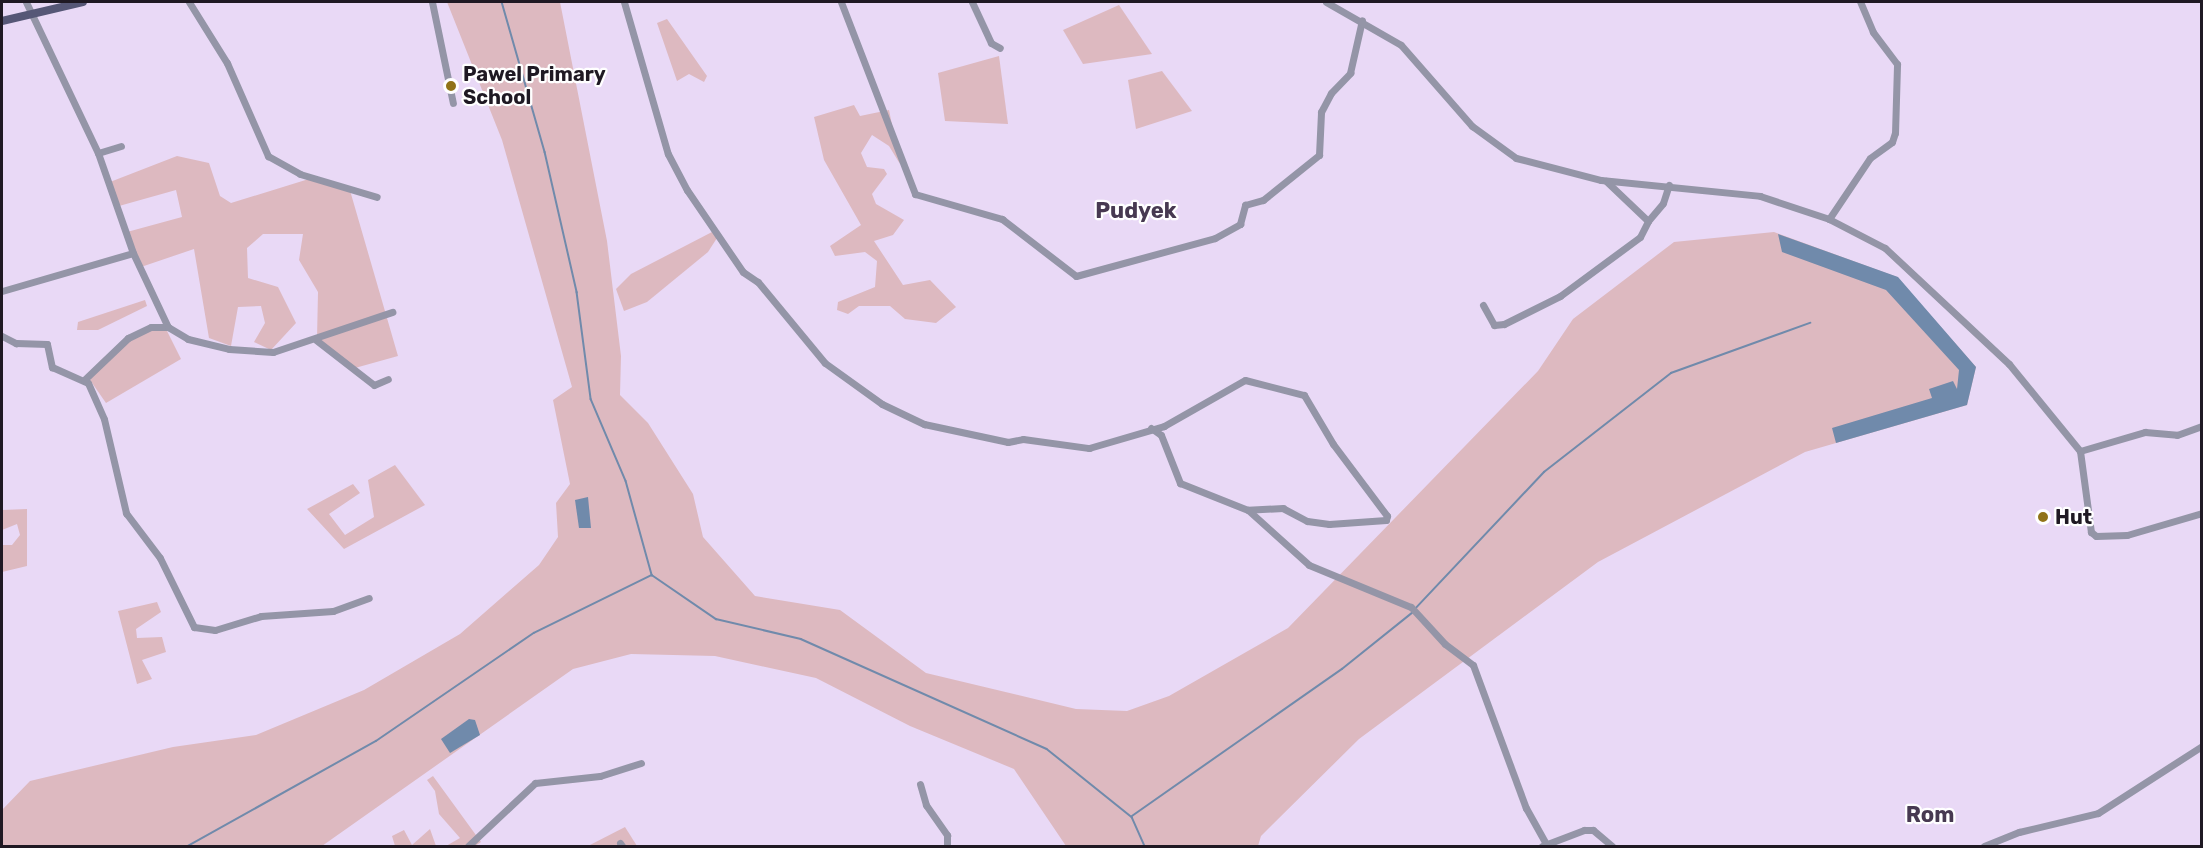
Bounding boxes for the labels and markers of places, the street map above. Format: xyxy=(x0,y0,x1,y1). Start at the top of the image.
place label: Pawel Primary School xyxy=(463,62,606,109)
marker: Pawel Primary School xyxy=(444,79,458,93)
place label: Hut xyxy=(2055,505,2092,529)
marker: Hut xyxy=(2036,510,2050,524)

